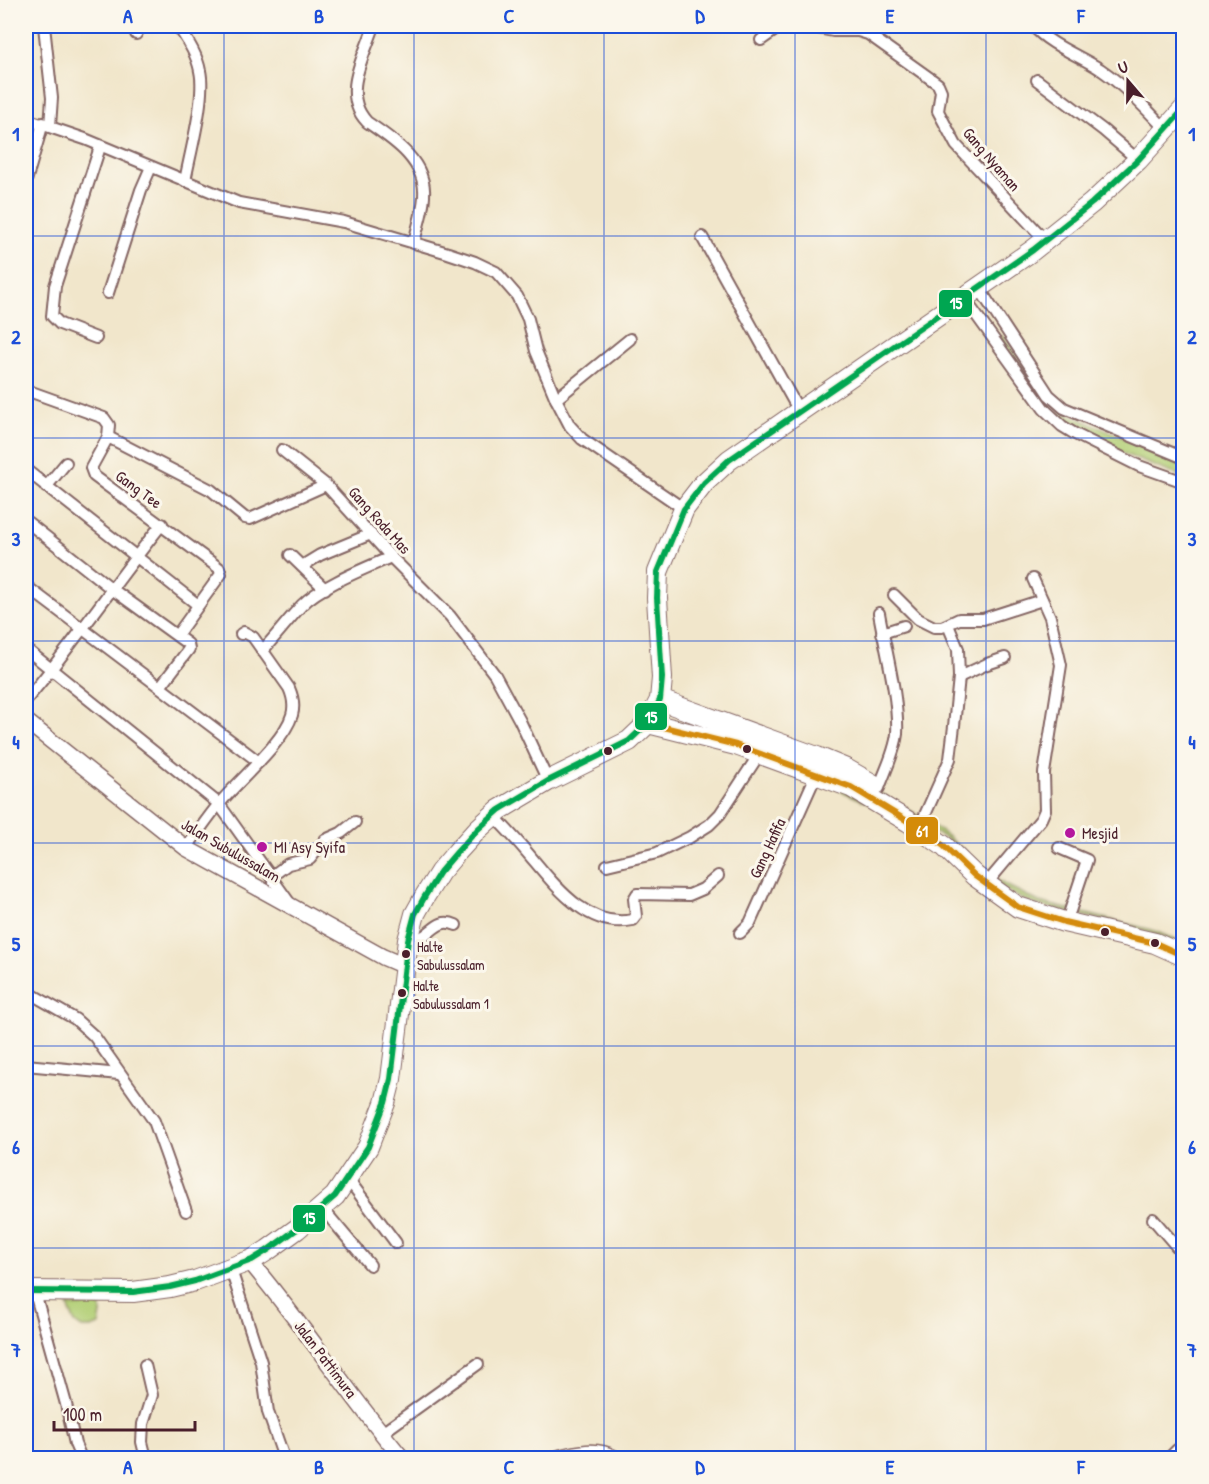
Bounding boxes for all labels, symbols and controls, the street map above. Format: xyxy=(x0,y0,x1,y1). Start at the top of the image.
text: A xyxy=(123,2,133,29)
text: B xyxy=(314,2,324,29)
text: C xyxy=(504,2,515,29)
text: D xyxy=(695,2,705,29)
text: E xyxy=(886,2,895,29)
text: F xyxy=(1076,2,1086,29)
north arrow xyxy=(1098,51,1158,111)
text: U xyxy=(1115,55,1131,79)
text: 1 xyxy=(12,120,20,147)
text: 1 xyxy=(1188,120,1196,147)
street label: Gang Nyaman xyxy=(958,122,1026,196)
line badge: 15 xyxy=(938,289,973,318)
text: 15 xyxy=(950,292,963,314)
text: 2 xyxy=(11,323,21,350)
text: 2 xyxy=(1187,323,1197,350)
street label: Gang Tee xyxy=(111,465,167,514)
street label: Gang Roda Mas xyxy=(344,481,416,559)
text: 3 xyxy=(12,525,21,552)
text: 3 xyxy=(1188,525,1197,552)
line badge: 15 xyxy=(634,702,668,731)
text: 15 xyxy=(645,706,658,728)
text: 4 xyxy=(12,728,20,755)
text: 4 xyxy=(1188,728,1196,755)
unlabelled marker xyxy=(741,743,753,755)
unlabelled marker xyxy=(602,745,614,757)
street label: Jalan Subulussalam xyxy=(177,813,285,887)
street label: Gang Hafifa xyxy=(743,814,791,882)
line badge: 61 xyxy=(905,816,939,845)
text: 61 xyxy=(916,820,928,842)
place label: Mesjid xyxy=(1082,822,1118,844)
marker: Mesjid xyxy=(1063,826,1077,840)
place label: MI Asy Syifa xyxy=(274,836,345,858)
marker: MI Asy Syifa xyxy=(255,840,269,854)
unlabelled marker xyxy=(1099,926,1111,938)
text: 5 xyxy=(12,930,21,957)
text: 5 xyxy=(1188,930,1197,957)
place label: Halte Sabulussalam xyxy=(417,937,485,974)
unlabelled marker xyxy=(1149,937,1161,949)
marker: Halte Sabulussalam xyxy=(400,948,412,960)
place label: Halte Sabulussalam 1 xyxy=(413,976,489,1013)
marker: Halte Sabulussalam 1 xyxy=(396,987,408,999)
text: 6 xyxy=(12,1133,20,1160)
text: 6 xyxy=(1188,1133,1196,1160)
line badge: 15 xyxy=(292,1204,326,1233)
text: 15 xyxy=(303,1207,316,1229)
street label: Jalan Pattimura xyxy=(290,1316,362,1402)
text: 7 xyxy=(10,1336,21,1363)
text: 7 xyxy=(1186,1336,1197,1363)
scale bar xyxy=(54,1394,195,1432)
text: 100 m xyxy=(63,1402,102,1427)
text: A xyxy=(123,1453,133,1480)
text: B xyxy=(314,1453,324,1480)
text: C xyxy=(504,1453,515,1480)
text: D xyxy=(695,1453,705,1480)
text: E xyxy=(886,1453,895,1480)
text: F xyxy=(1076,1453,1086,1480)

